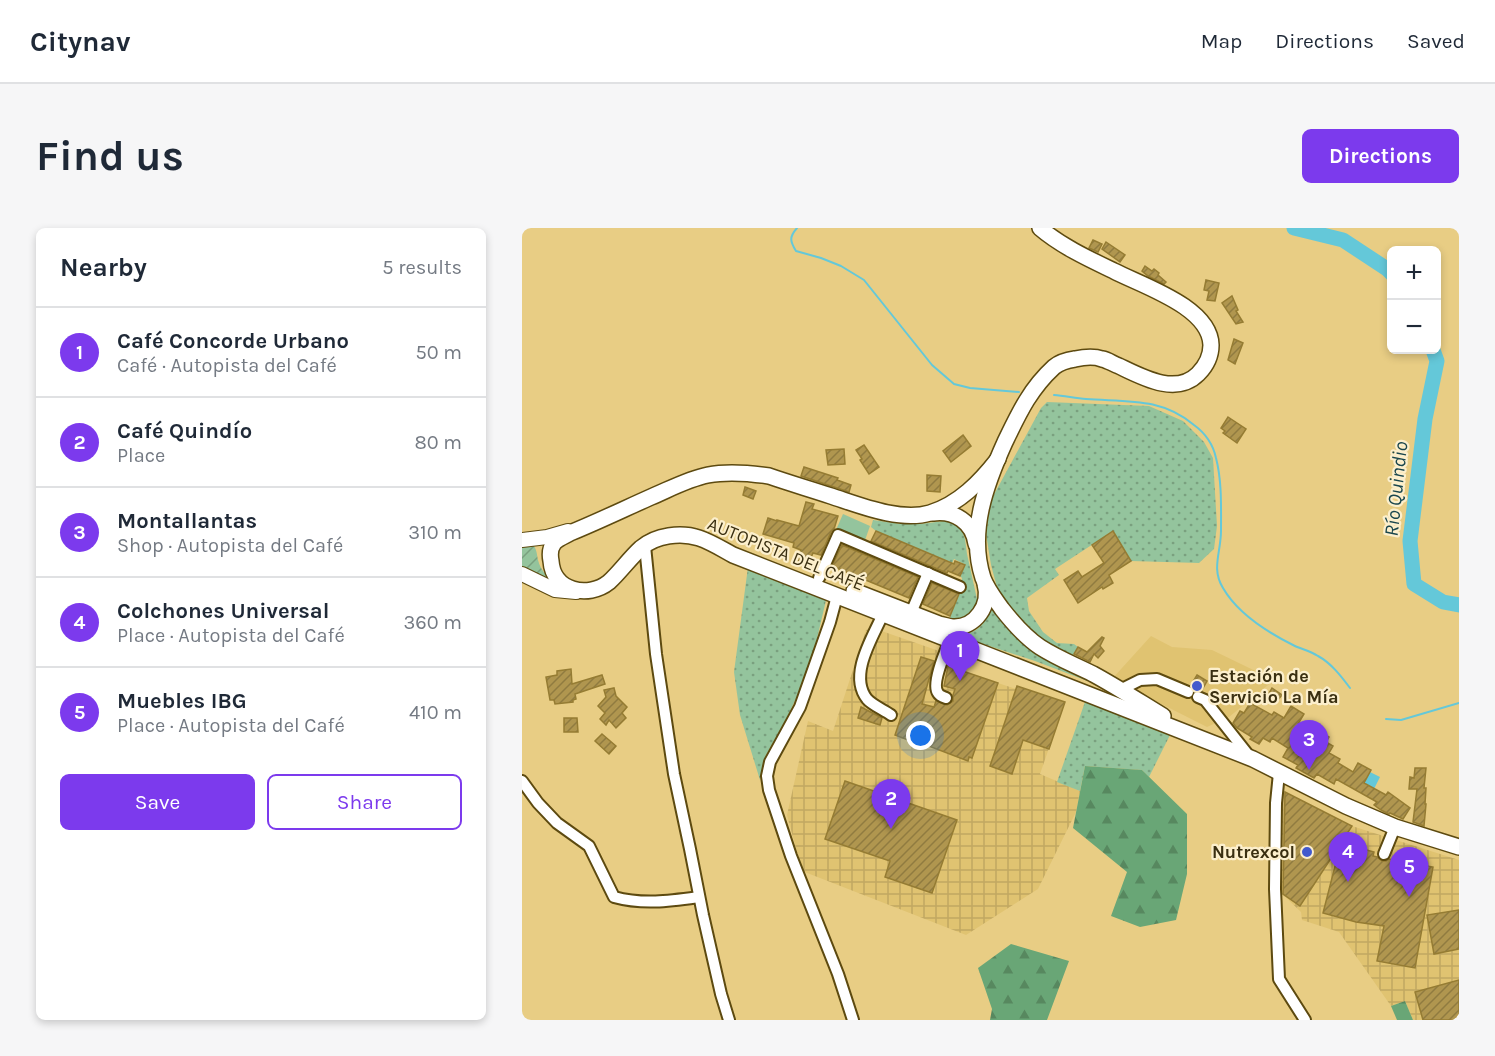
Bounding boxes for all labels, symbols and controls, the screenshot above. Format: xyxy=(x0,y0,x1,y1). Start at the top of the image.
text: Citynav xyxy=(30,25,130,58)
text: Map xyxy=(1201,29,1242,53)
text: Directions xyxy=(1275,29,1374,53)
text: Saved xyxy=(1407,29,1465,53)
button: Directions xyxy=(1302,129,1459,183)
text: Find us xyxy=(36,131,184,181)
map controls xyxy=(1387,246,1441,354)
button: + xyxy=(1387,246,1441,300)
text: Nearby xyxy=(60,252,147,283)
text: 5 results xyxy=(382,256,462,279)
button: − xyxy=(1387,300,1441,354)
text: Café Concorde Urbano xyxy=(117,328,349,354)
text: 1 xyxy=(76,341,83,364)
text: 50 m xyxy=(415,341,462,364)
text: Café · Autopista del Café xyxy=(117,354,337,377)
text: Café Quindío xyxy=(117,418,252,444)
text: 2 xyxy=(73,431,86,454)
text: 80 m xyxy=(414,431,462,454)
water label: Río Quindio xyxy=(1380,440,1412,538)
text: Place xyxy=(117,444,165,467)
text: Montallantas xyxy=(117,508,257,534)
street label: AUTOPISTA DEL CAFÉ xyxy=(704,512,868,595)
text: 3 xyxy=(73,521,86,544)
text: 310 m xyxy=(408,521,462,544)
text: Shop · Autopista del Café xyxy=(117,534,343,557)
text: Colchones Universal xyxy=(117,598,329,624)
text: 4 xyxy=(74,611,85,634)
text: 360 m xyxy=(403,611,462,634)
text: Place · Autopista del Café xyxy=(117,624,345,647)
pin: 1 xyxy=(940,632,980,681)
place label: Estación de Servicio La Mía xyxy=(1209,665,1339,708)
marker: Estación de Servicio La Mía xyxy=(1190,679,1204,693)
text: Muebles IBG xyxy=(117,688,247,714)
text: 5 xyxy=(74,701,85,724)
text: 410 m xyxy=(409,701,462,724)
text: Place · Autopista del Café xyxy=(117,714,345,737)
pin: 3 xyxy=(1290,720,1328,770)
your location xyxy=(906,721,935,750)
button: Save xyxy=(60,774,255,830)
button: Share xyxy=(267,774,462,830)
pin: 2 xyxy=(872,780,910,829)
pin: 4 xyxy=(1328,832,1368,882)
place label: Nutrexcol xyxy=(1212,841,1295,863)
marker: Nutrexcol xyxy=(1300,845,1314,859)
pin: 5 xyxy=(1390,848,1428,897)

